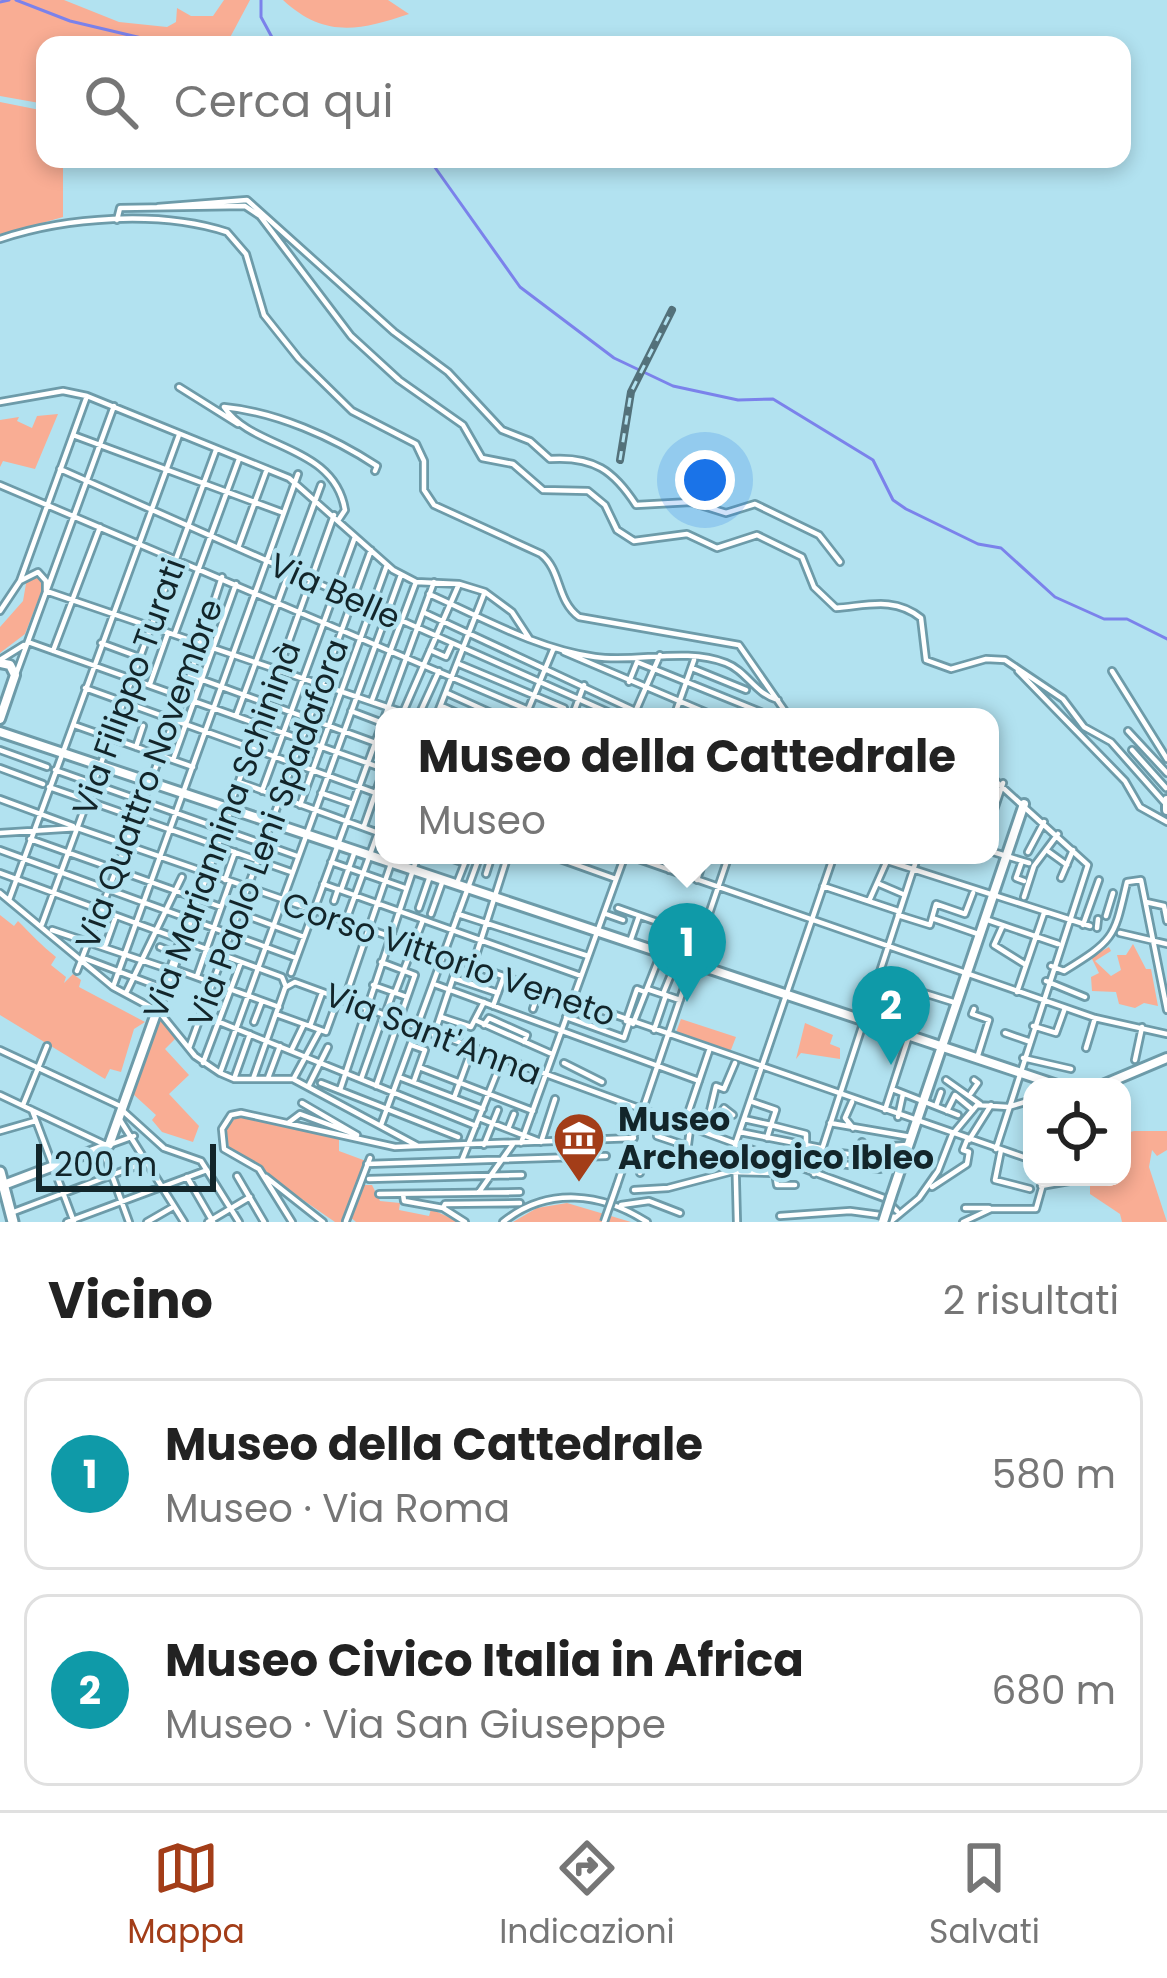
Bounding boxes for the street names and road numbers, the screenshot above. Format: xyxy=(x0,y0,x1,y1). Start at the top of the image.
street label: Via Belle xyxy=(262,541,408,641)
street label: Via Filippo Turati xyxy=(61,552,197,822)
street label: Via Quattro Novembre xyxy=(64,592,234,956)
street label: Via Paolo Leni Spadafora xyxy=(176,632,360,1034)
street label: Via Mariannina Schininà xyxy=(132,635,312,1025)
street label: Corso Vittorio Veneto xyxy=(276,880,622,1038)
street label: Via Sant'Anna xyxy=(318,971,548,1097)

